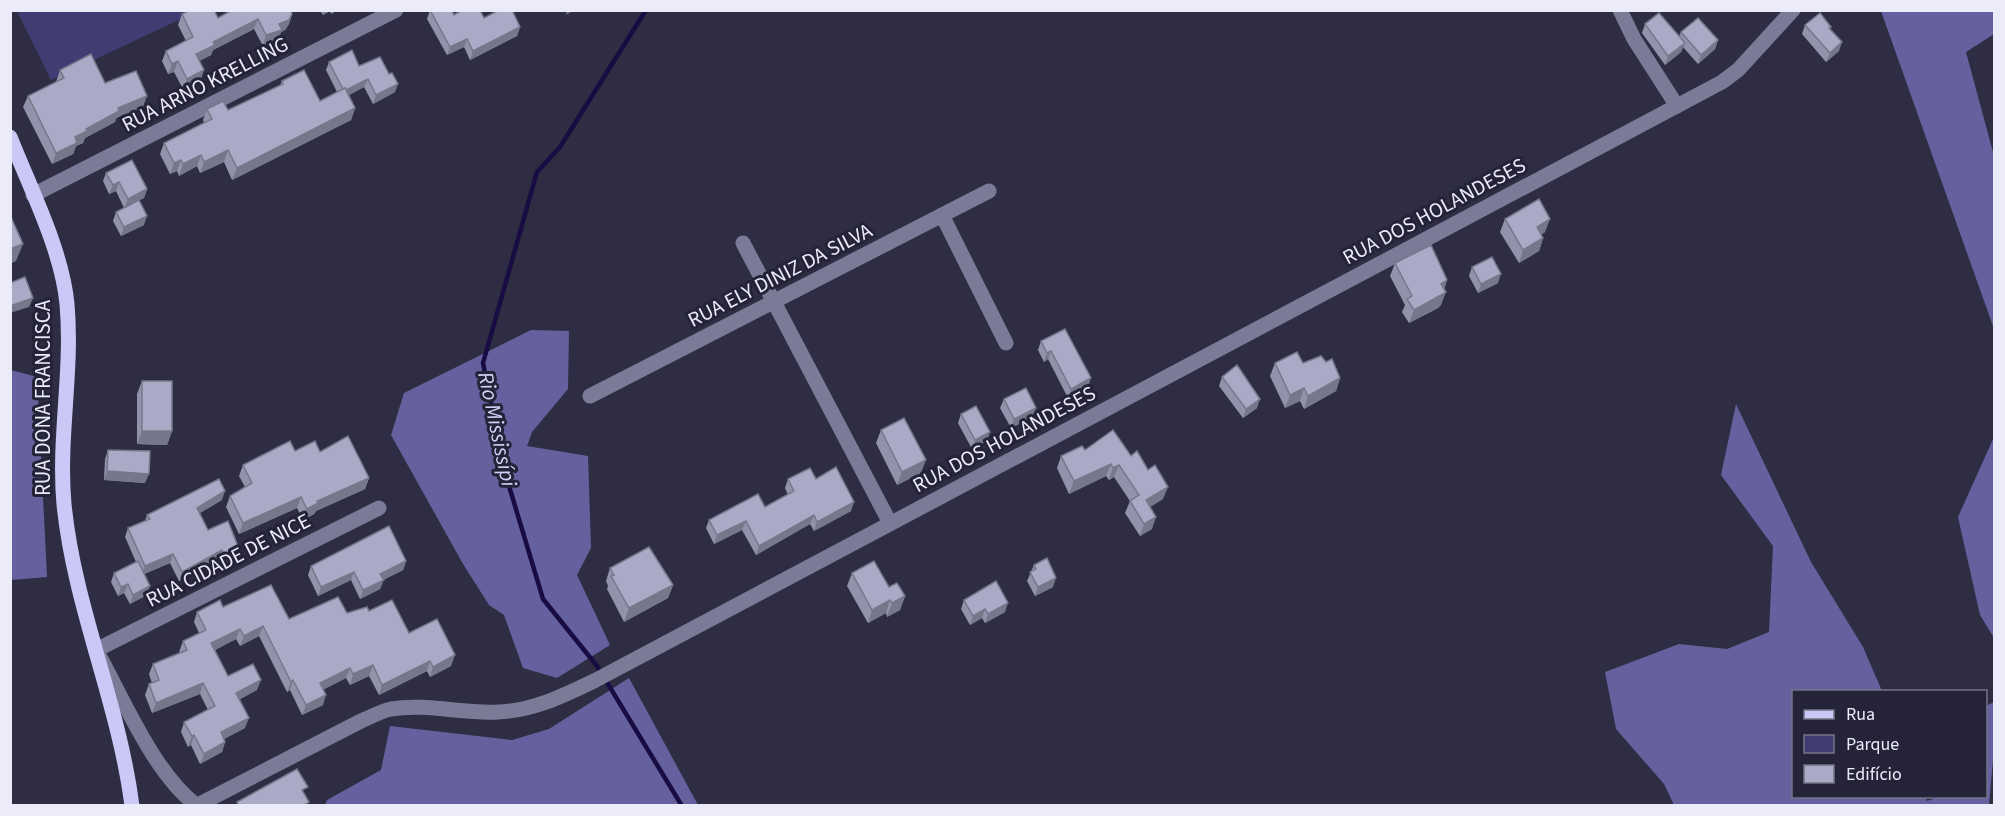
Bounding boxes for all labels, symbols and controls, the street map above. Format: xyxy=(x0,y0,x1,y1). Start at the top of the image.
street label: RUA ARNO KRELLING xyxy=(116,29,294,139)
street label: RUA DOS HOLANDESES xyxy=(1337,150,1531,272)
street label: RUA ELY DINIZ DA SILVA xyxy=(683,215,878,335)
street label: RUA DONA FRANCISCA xyxy=(28,299,58,496)
water label: Rio Mississípi xyxy=(469,369,525,490)
street label: RUA DOS HOLANDESES xyxy=(907,378,1101,500)
street label: RUA CIDADE DE NICE xyxy=(141,506,315,614)
legend xyxy=(1792,690,1987,798)
text: Rua xyxy=(1846,702,1875,727)
text: Parque xyxy=(1846,732,1899,757)
text: Edifício xyxy=(1846,762,1902,787)

